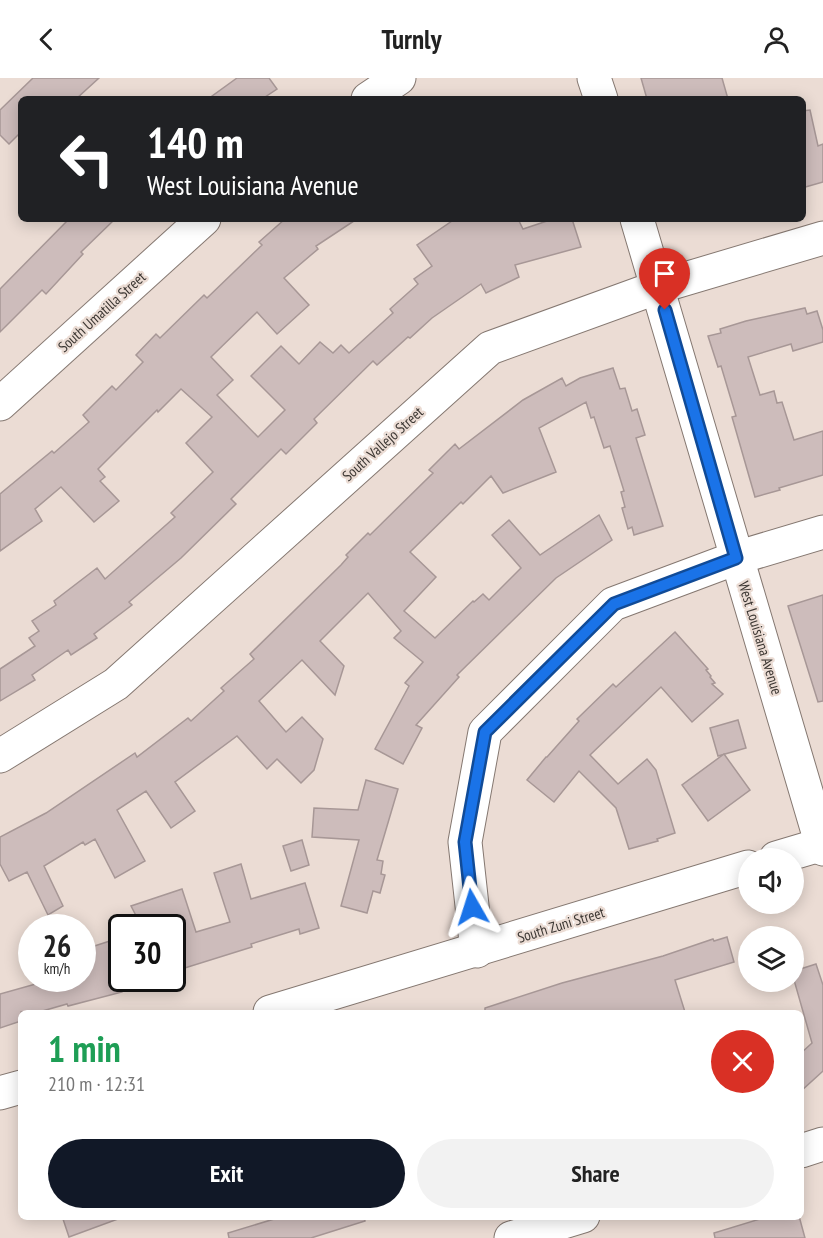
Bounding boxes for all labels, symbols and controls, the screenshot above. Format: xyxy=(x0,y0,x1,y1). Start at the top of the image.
text: Turnly xyxy=(382,22,441,56)
icon: back xyxy=(30,23,63,56)
icon: person xyxy=(760,23,793,56)
text: 140 m xyxy=(147,115,244,170)
icon: left xyxy=(48,120,126,198)
text: West Louisiana Avenue xyxy=(147,168,359,202)
pin xyxy=(639,248,690,310)
icon: arrive xyxy=(648,257,681,290)
street label: South Umatilla Street xyxy=(54,267,149,356)
street label: South Vallejo Street xyxy=(338,402,427,485)
street label: West Louisiana Avenue xyxy=(734,579,787,697)
map controls xyxy=(738,848,804,992)
button: sound xyxy=(738,848,804,914)
position arrow xyxy=(440,875,504,939)
street label: South Zuni Street xyxy=(515,902,607,947)
speed limit sign: 30 xyxy=(108,914,186,992)
text: 26 xyxy=(43,926,71,965)
button: layers xyxy=(738,926,804,992)
text: km/h xyxy=(44,959,70,978)
text: 1 min xyxy=(48,1025,121,1072)
button: close xyxy=(711,1030,774,1093)
text: 210 m · 12:31 xyxy=(48,1071,145,1097)
button: Exit xyxy=(48,1139,405,1208)
button: Share xyxy=(417,1139,774,1208)

